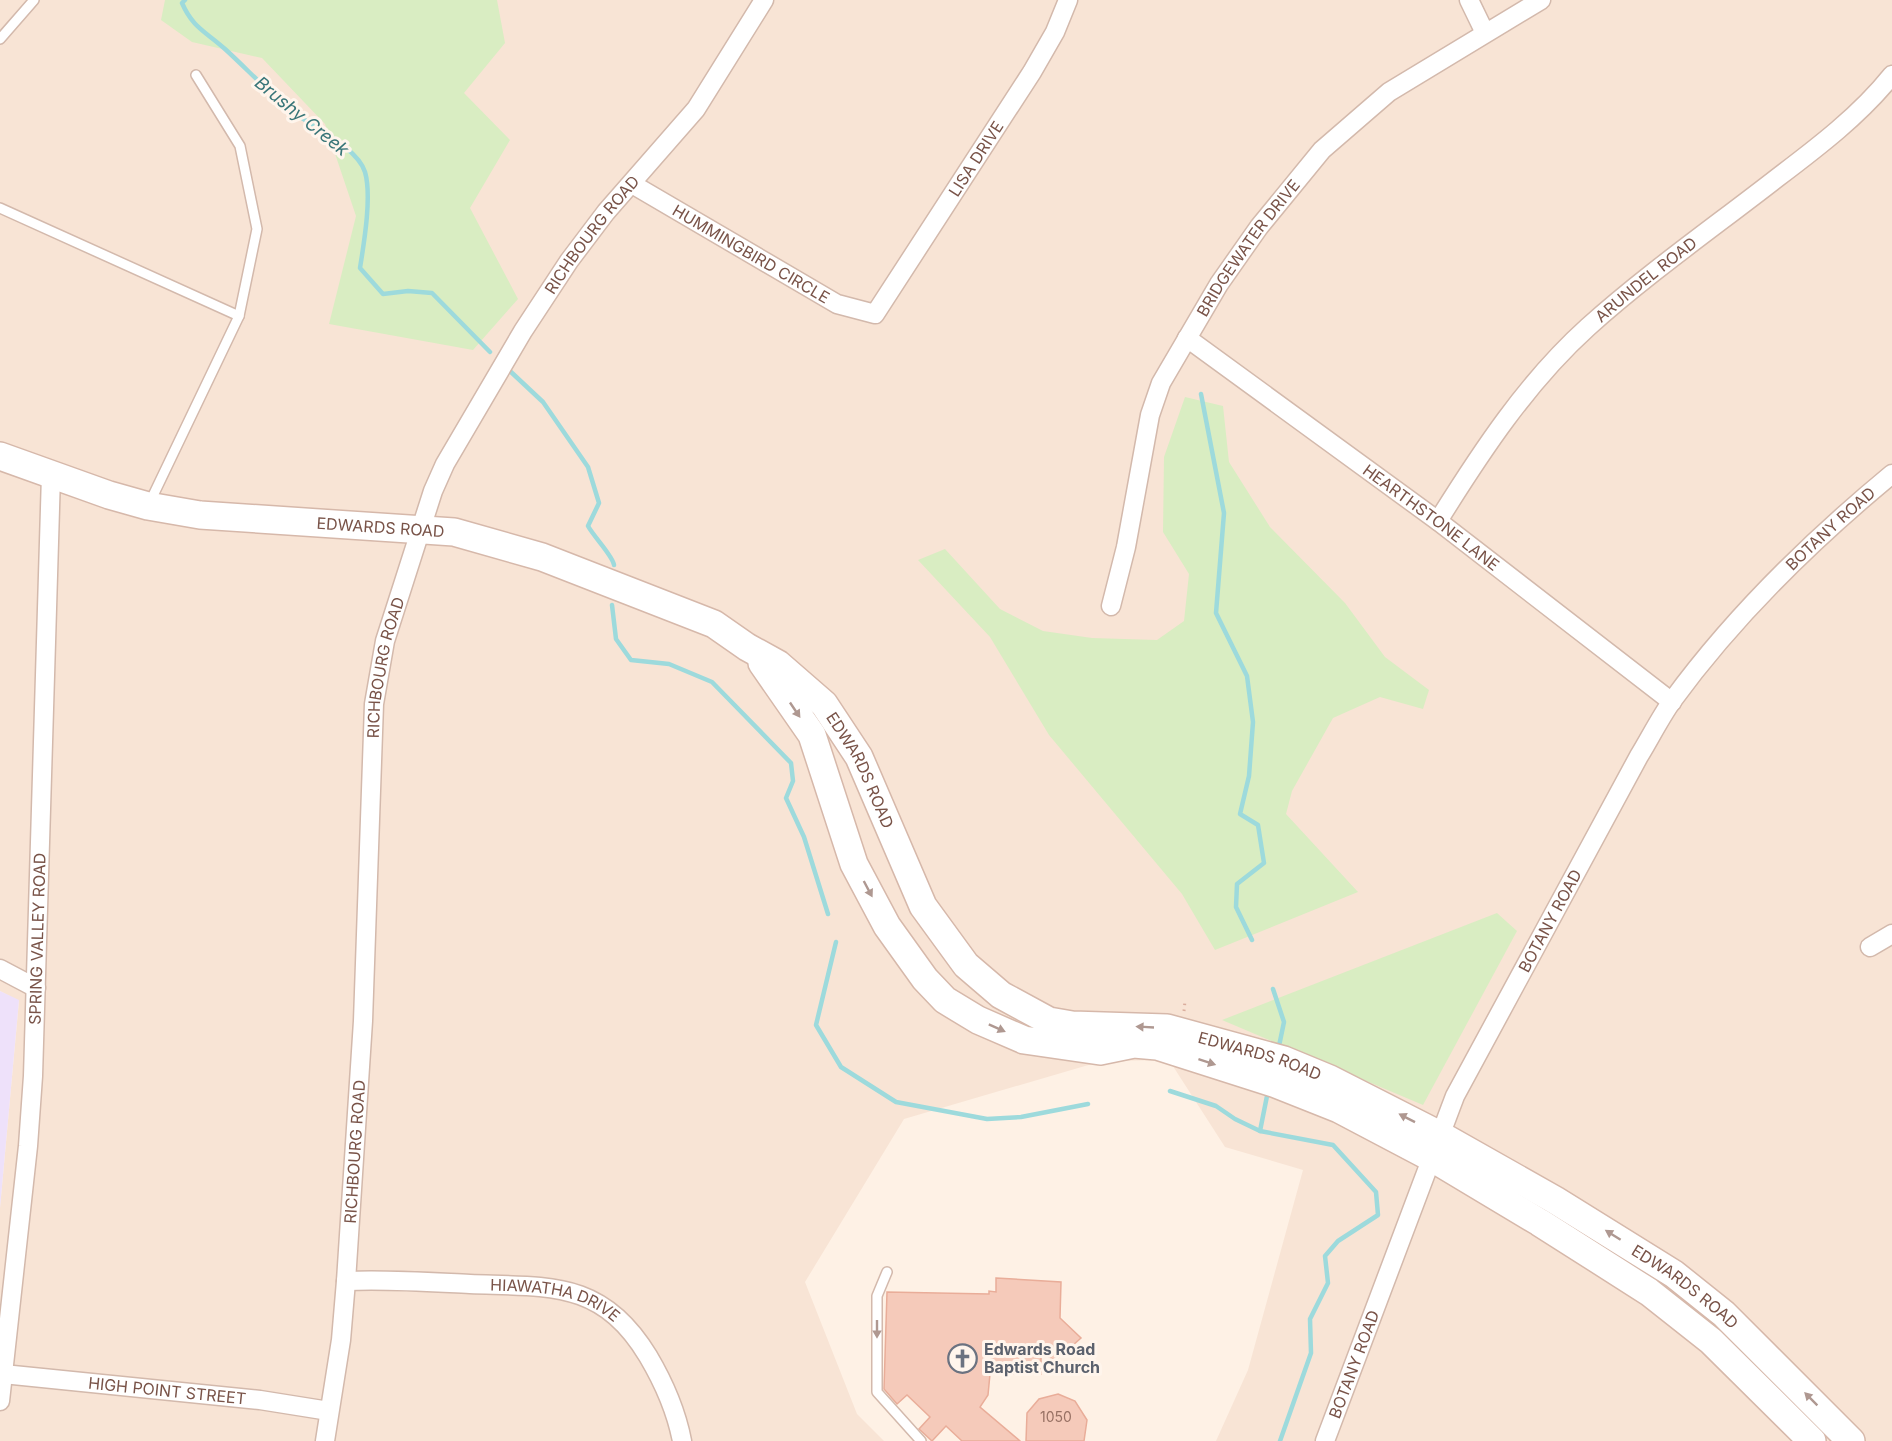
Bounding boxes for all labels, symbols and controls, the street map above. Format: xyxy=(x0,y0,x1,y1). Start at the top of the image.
water label: Brushy Creek xyxy=(251,72,354,161)
street label: LISA DRIVE xyxy=(944,117,1008,200)
street label: RICHBOURG ROAD xyxy=(540,171,643,298)
street label: BRIDGEWATER DRIVE xyxy=(1192,175,1304,320)
street label: HUMMINGBIRD CIRCLE xyxy=(669,200,833,307)
street label: ARUNDEL ROAD xyxy=(1591,233,1701,326)
street label: HEARTHSTONE LANE xyxy=(1359,460,1504,575)
street label: BOTANY ROAD xyxy=(1781,483,1879,574)
street label: EDWARDS ROAD xyxy=(316,513,445,541)
street label: RICHBOURG ROAD xyxy=(363,594,409,739)
one-way arrow xyxy=(789,701,801,717)
street label: EDWARDS ROAD xyxy=(822,708,898,831)
street label: SPRING VALLEY ROAD xyxy=(25,852,50,1025)
street label: BOTANY ROAD xyxy=(1514,866,1586,976)
one-way arrow xyxy=(863,881,873,898)
one-way arrow xyxy=(1136,1022,1155,1031)
one-way arrow xyxy=(989,1023,1007,1033)
street label: EDWARDS ROAD xyxy=(1196,1027,1325,1084)
one-way arrow xyxy=(1198,1058,1216,1067)
street label: RICHBOURG ROAD xyxy=(340,1079,369,1224)
one-way arrow xyxy=(1398,1113,1415,1122)
one-way arrow xyxy=(1605,1229,1621,1240)
street label: EDWARDS ROAD xyxy=(1628,1240,1743,1333)
street label: HIAWATHA DRIVE xyxy=(490,1275,624,1326)
street label: BOTANY ROAD xyxy=(1324,1307,1383,1421)
one-way arrow xyxy=(872,1319,882,1338)
place label: Edwards Road Baptist Church xyxy=(984,1339,1100,1377)
church icon: Edwards Road Baptist Church xyxy=(947,1342,979,1374)
street label: HIGH POINT STREET xyxy=(87,1373,247,1409)
one-way arrow xyxy=(1804,1392,1818,1406)
house number: 1050 xyxy=(1040,1408,1072,1425)

